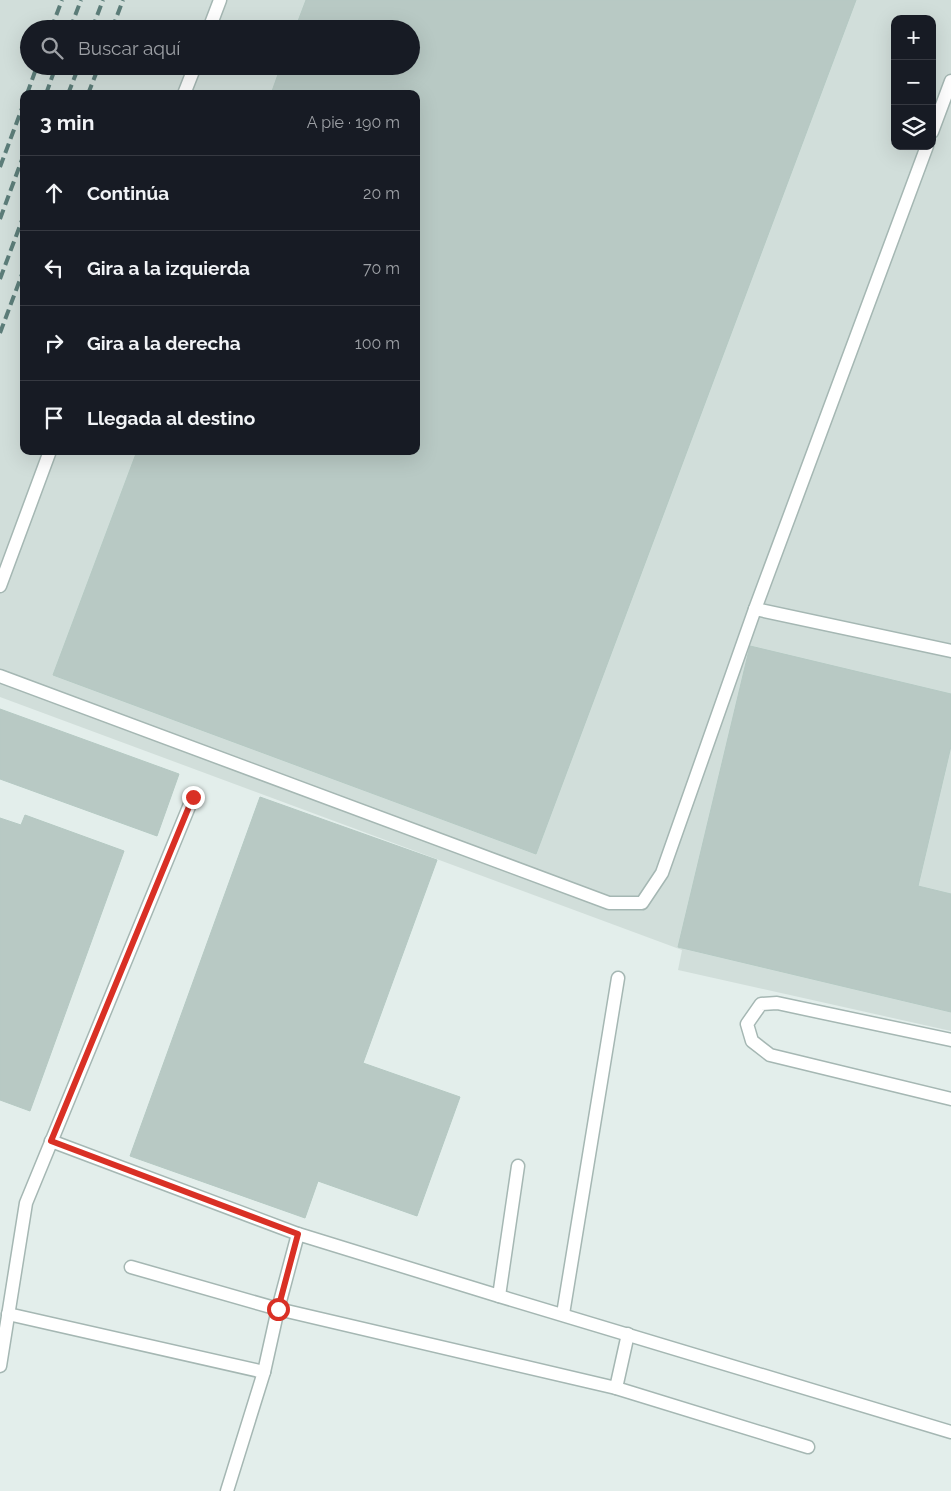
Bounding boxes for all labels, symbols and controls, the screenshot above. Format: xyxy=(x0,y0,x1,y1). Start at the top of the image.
map controls xyxy=(891,15,936,150)
button: + xyxy=(891,15,936,60)
search box xyxy=(20,20,420,75)
icon: search xyxy=(38,34,66,62)
text: Buscar aquí xyxy=(78,37,180,59)
button: − xyxy=(891,60,936,105)
button: layers xyxy=(891,105,936,150)
text: 3 min xyxy=(40,110,94,135)
text: A pie · 190 m xyxy=(307,113,400,132)
icon: ahead xyxy=(40,179,68,207)
text: Continúa xyxy=(87,182,169,204)
text: 20 m xyxy=(363,184,400,203)
icon: left xyxy=(40,254,68,282)
text: Gira a la izquierda xyxy=(87,257,250,279)
text: 70 m xyxy=(363,259,400,278)
icon: right xyxy=(40,329,68,357)
text: Gira a la derecha xyxy=(87,332,241,354)
text: 100 m xyxy=(355,334,400,353)
icon: arrive xyxy=(40,404,68,432)
text: Llegada al destino xyxy=(87,407,255,429)
route end xyxy=(182,786,205,809)
route start xyxy=(267,1298,290,1321)

